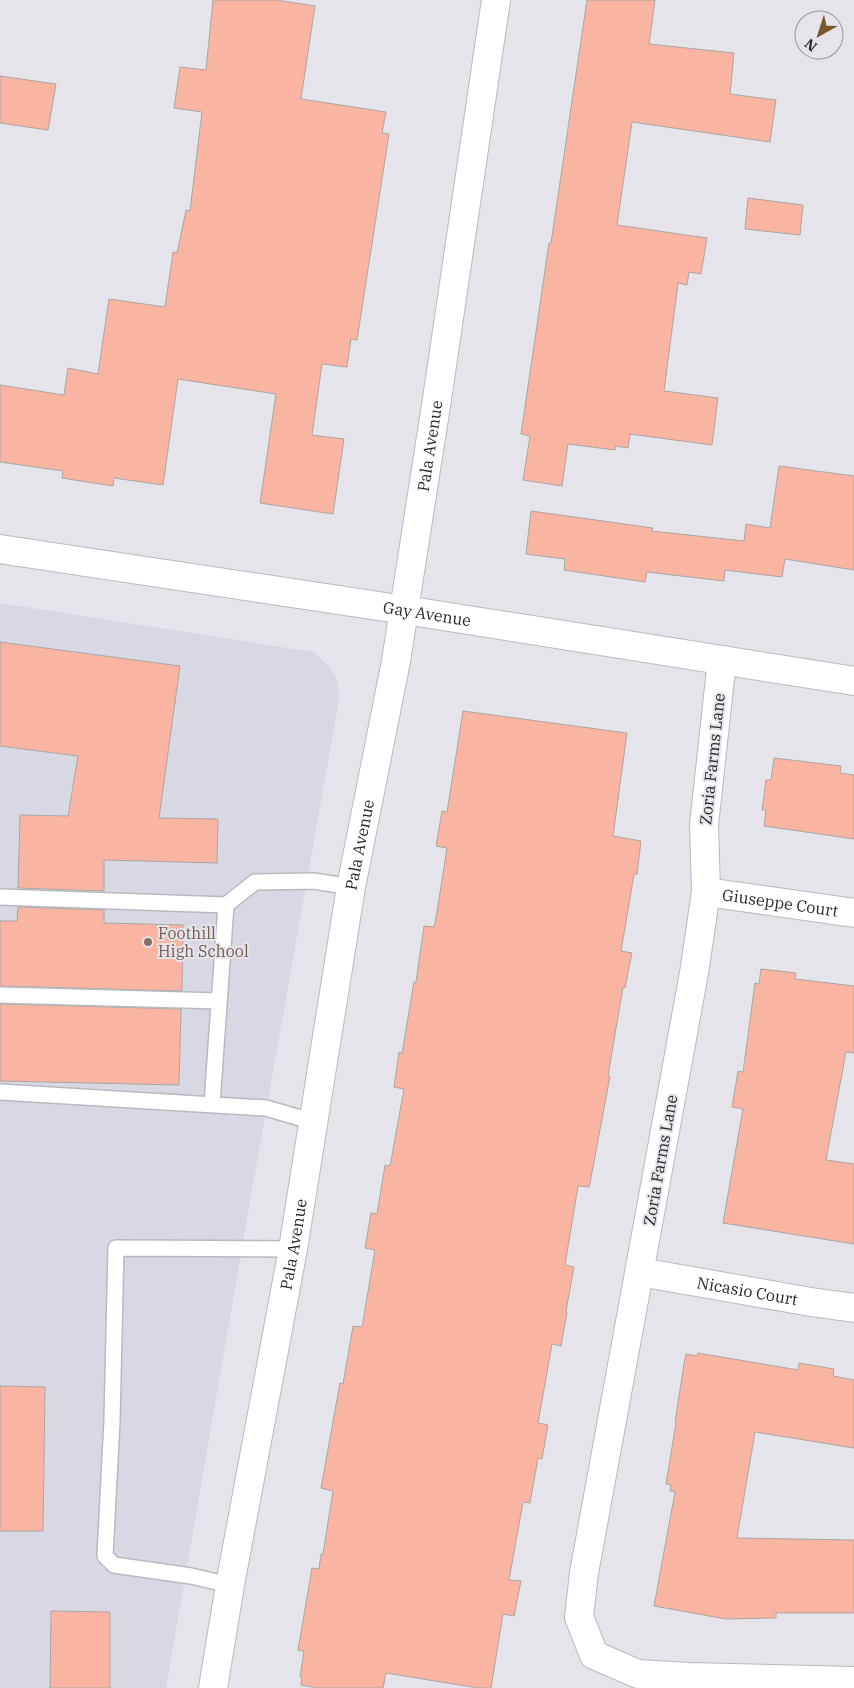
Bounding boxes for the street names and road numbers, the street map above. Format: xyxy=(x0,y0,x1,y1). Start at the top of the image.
street label: Pala Avenue xyxy=(413,399,447,493)
street label: Gay Avenue xyxy=(382,597,473,630)
street label: Zoria Farms Lane xyxy=(695,692,729,826)
street label: Pala Avenue xyxy=(341,798,378,892)
street label: Giuseppe Court xyxy=(721,884,840,921)
street label: Zoria Farms Lane xyxy=(639,1093,681,1227)
street label: Pala Avenue xyxy=(276,1197,311,1291)
street label: Nicasio Court xyxy=(695,1272,800,1310)

